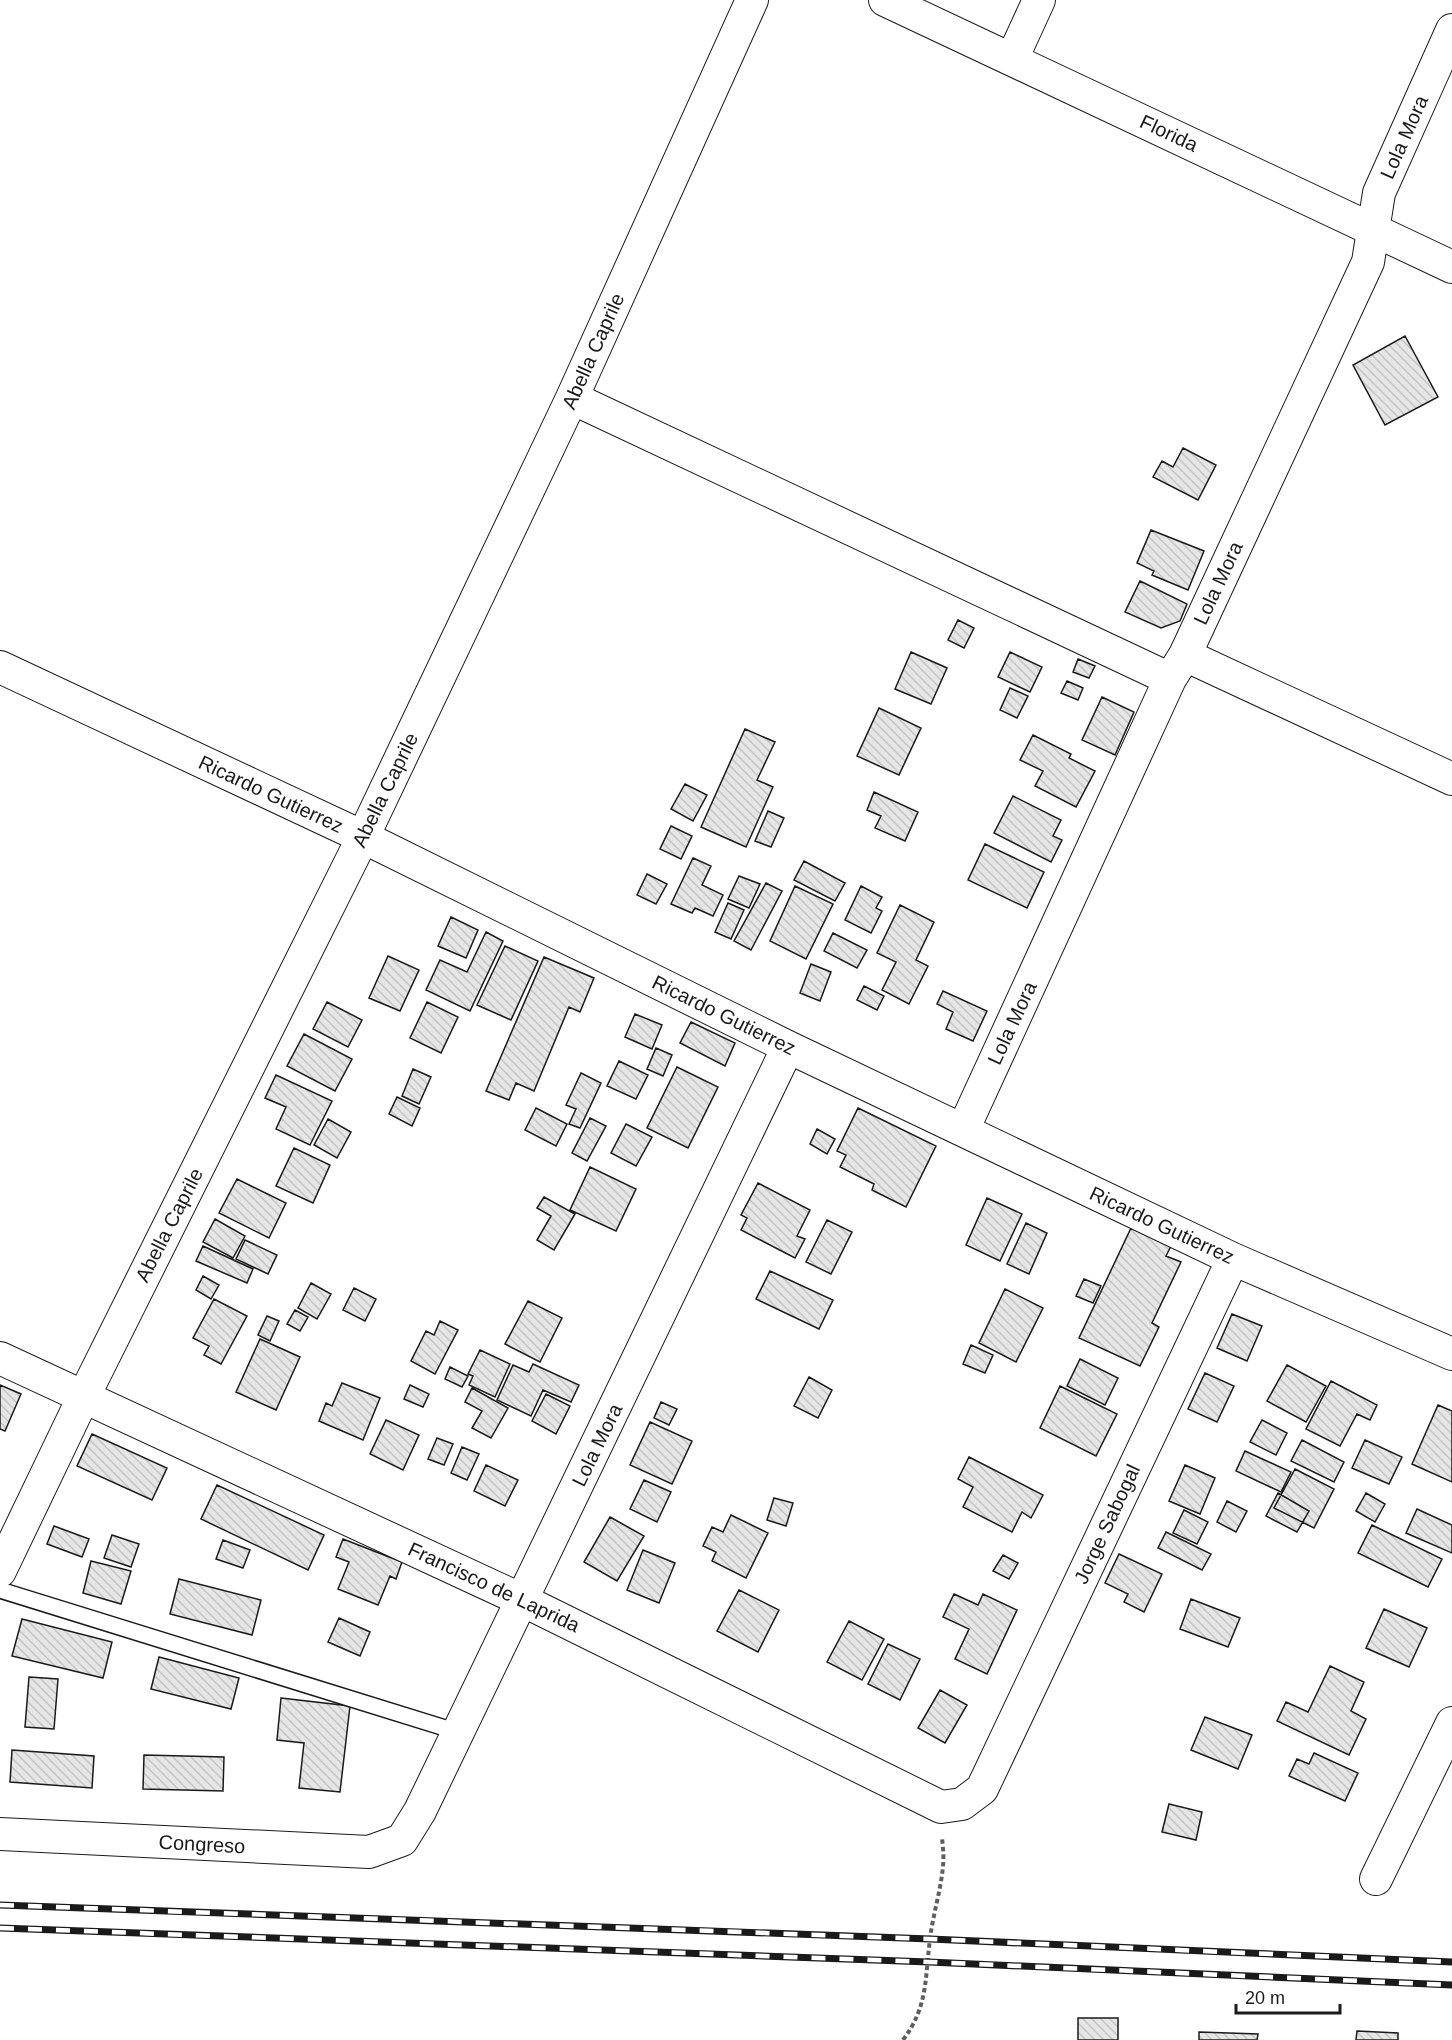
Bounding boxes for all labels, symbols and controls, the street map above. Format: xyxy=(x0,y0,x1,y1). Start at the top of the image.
street label: Lola Mora xyxy=(1376,91,1432,182)
street label: Florida xyxy=(1137,110,1202,156)
street label: Abella Caprile xyxy=(558,290,628,412)
street label: Lola Mora xyxy=(1189,537,1247,628)
street label: Abella Caprile xyxy=(348,729,422,851)
street label: Ricardo Gutierrez xyxy=(195,751,347,837)
street label: Ricardo Gutierrez xyxy=(649,971,799,1059)
street label: Lola Mora xyxy=(983,977,1041,1068)
street label: Abella Caprile xyxy=(131,1165,207,1285)
street label: Ricardo Gutierrez xyxy=(1086,1182,1238,1268)
street label: Lola Mora xyxy=(568,1399,627,1490)
street label: Jorge Sabogal xyxy=(1070,1461,1144,1587)
street label: Francisco de Laprida xyxy=(405,1538,584,1637)
street label: Congreso xyxy=(158,1831,246,1857)
scale bar xyxy=(1236,1977,1340,2015)
text: 20 m xyxy=(1245,1988,1285,2008)

